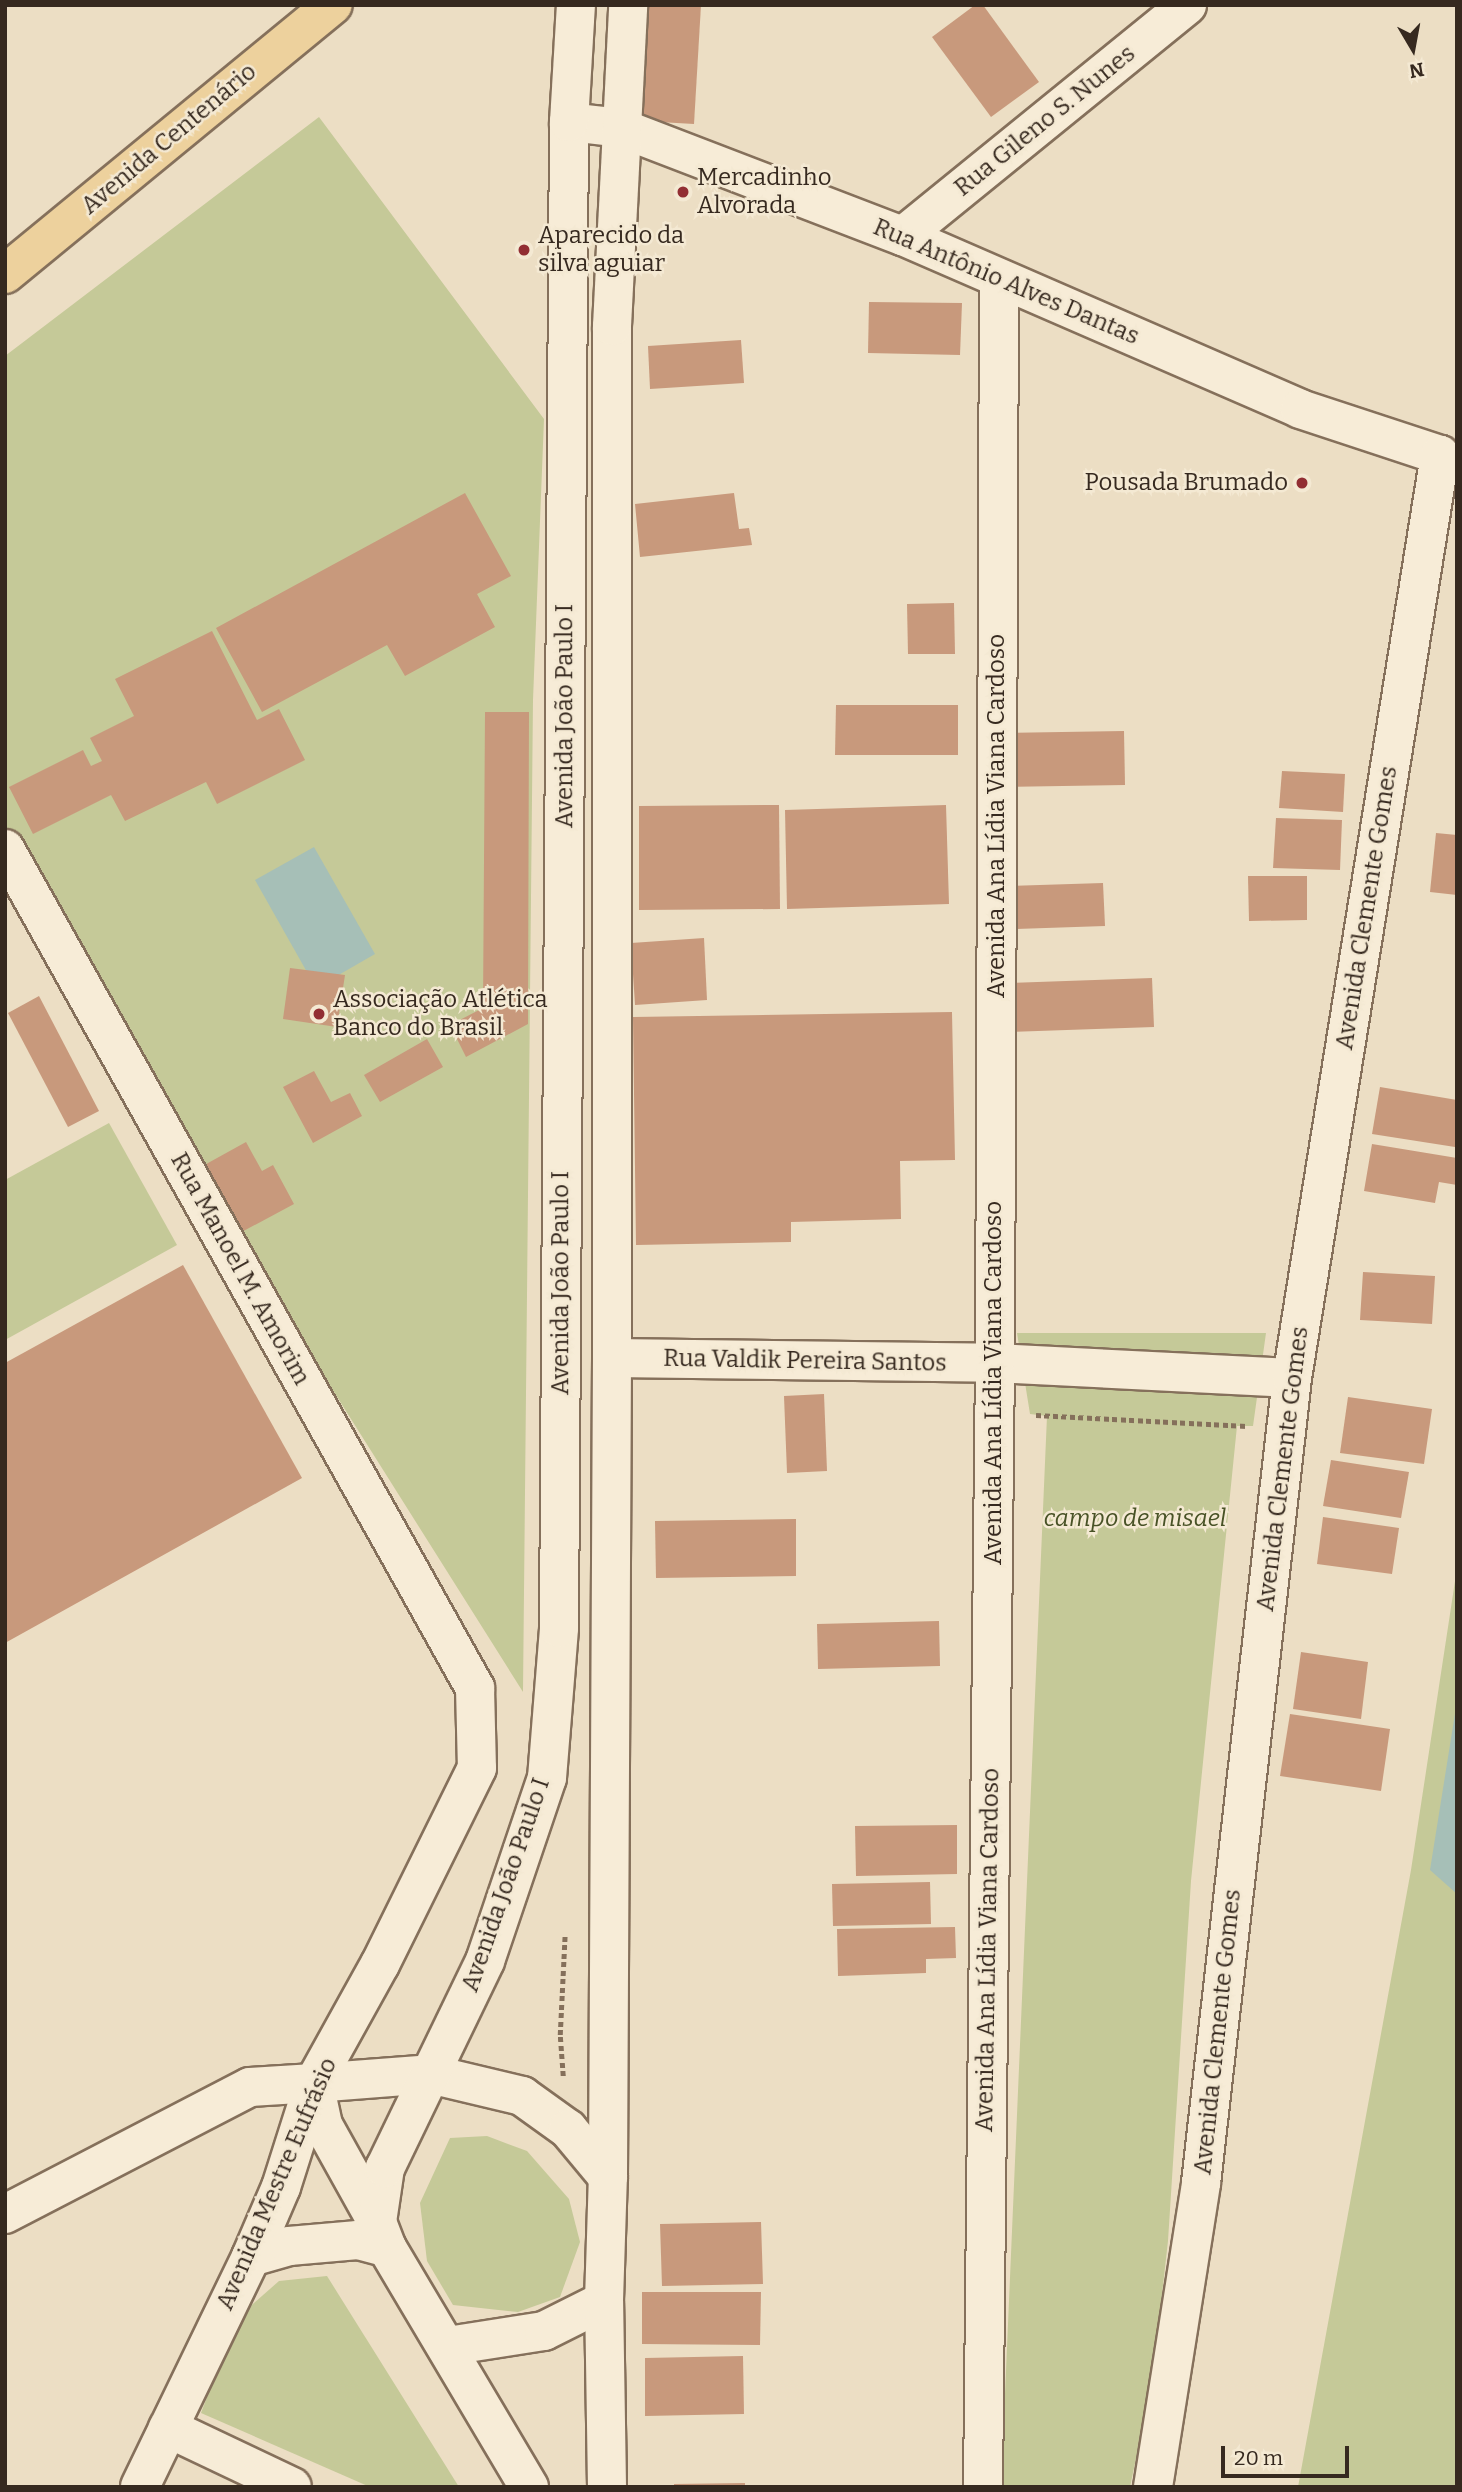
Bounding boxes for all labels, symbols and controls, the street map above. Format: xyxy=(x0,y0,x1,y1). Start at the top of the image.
north arrow xyxy=(1378,14,1448,84)
street label: Rua Gileno S. Nunes xyxy=(949,39,1141,203)
street label: Avenida Centenário xyxy=(76,57,262,221)
text: N xyxy=(1408,58,1426,83)
place label: Mercadinho Alvorada xyxy=(697,164,831,220)
marker: Mercadinho Alvorada xyxy=(675,184,691,200)
street label: Rua Antônio Alves Dantas xyxy=(869,213,1143,351)
place label: Aparecido da silva aguiar xyxy=(538,222,684,278)
marker: Aparecido da silva aguiar xyxy=(516,242,532,258)
place label: Pousada Brumado xyxy=(1085,469,1288,497)
marker: Pousada Brumado xyxy=(1294,475,1310,491)
street label: Avenida João Paulo I xyxy=(551,604,579,828)
street label: Avenida Ana Lídia Viana Cardoso xyxy=(983,634,1011,998)
street label: Avenida Clemente Gomes xyxy=(1330,764,1404,1052)
place label: Associação Atlética Banco do Brasil xyxy=(333,986,548,1042)
marker: Associação Atlética Banco do Brasil xyxy=(311,1006,327,1022)
street label: Rua Manoel M. Amorim xyxy=(164,1148,316,1390)
street label: Avenida João Paulo I xyxy=(547,1171,575,1395)
street label: Avenida Ana Lídia Viana Cardoso xyxy=(980,1201,1008,1565)
street label: Avenida Clemente Gomes xyxy=(1251,1325,1315,1613)
street label: Rua Valdik Pereira Santos xyxy=(663,1344,947,1378)
park label: campo de misael xyxy=(1044,1505,1226,1533)
street label: Avenida Ana Lídia Viana Cardoso xyxy=(970,1768,1006,2132)
street label: Avenida João Paulo I xyxy=(456,1774,556,1996)
street label: Avenida Clemente Gomes xyxy=(1189,1888,1247,2176)
street label: Avenida Mestre Eufrásio xyxy=(211,2054,343,2314)
scale bar xyxy=(1224,2432,1352,2476)
text: 20 m xyxy=(1234,2445,1283,2471)

